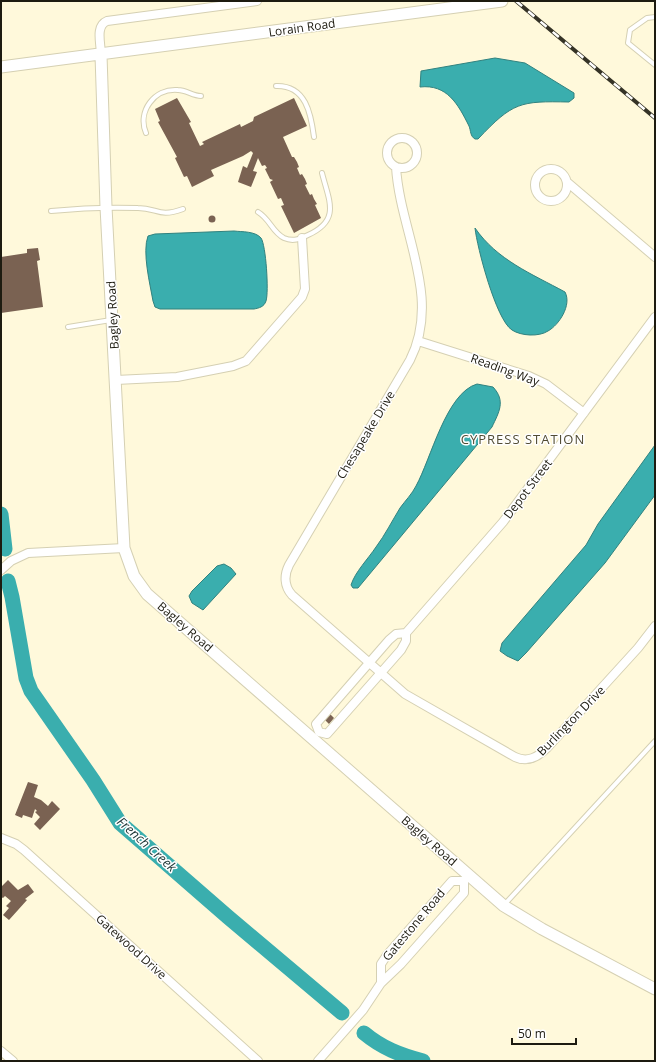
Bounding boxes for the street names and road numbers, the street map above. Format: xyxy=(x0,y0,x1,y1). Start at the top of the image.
street label: Lorain Road xyxy=(267,14,336,41)
street label: Bagley Road xyxy=(102,280,123,350)
street label: Reading Way xyxy=(468,349,543,390)
street label: Chesapeake Drive xyxy=(332,387,399,482)
street label: Depot Street xyxy=(499,455,556,522)
street label: Bagley Road xyxy=(154,598,217,655)
street label: Burlington Drive xyxy=(533,682,609,759)
street label: Bagley Road xyxy=(398,812,461,869)
street label: Gatestone Road xyxy=(378,885,449,964)
street label: Gatewood Drive xyxy=(92,910,171,983)

